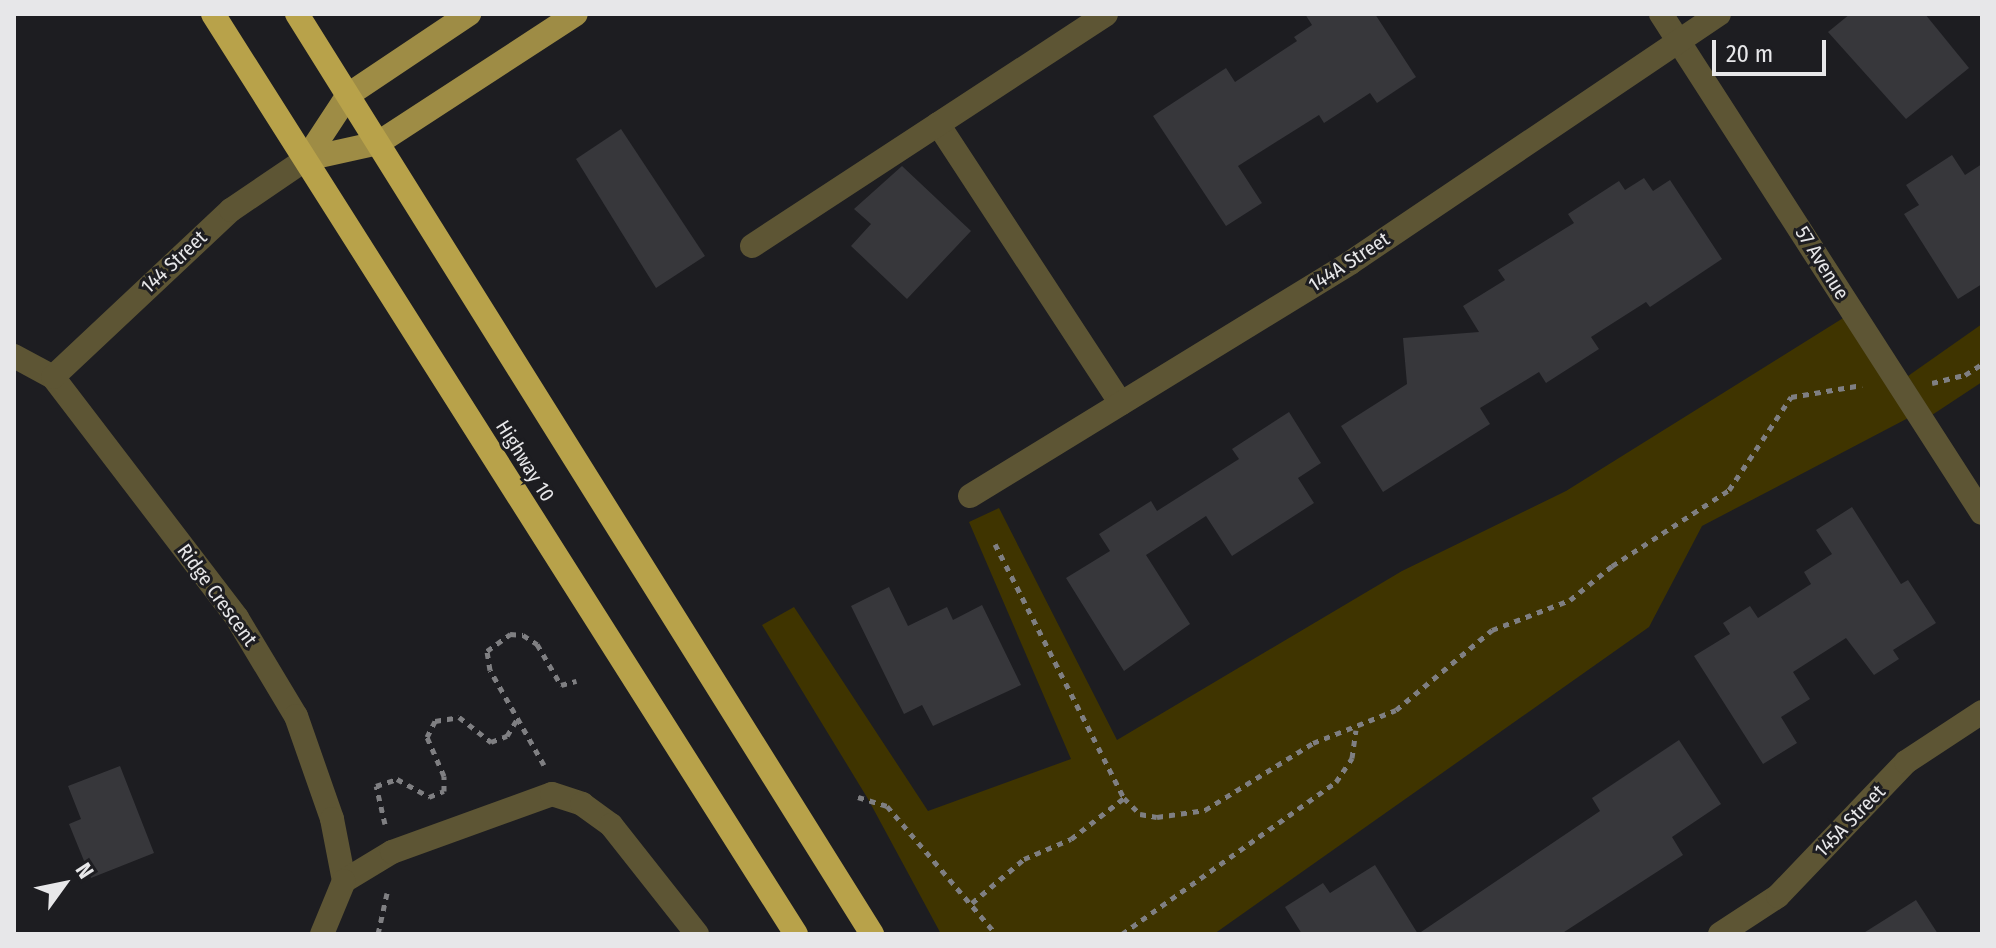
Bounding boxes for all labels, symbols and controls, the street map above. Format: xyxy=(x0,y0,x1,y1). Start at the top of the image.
scale bar xyxy=(1716,24,1830,74)
text: 20 m xyxy=(1726,40,1773,68)
street label: 57 Avenue xyxy=(1790,222,1854,304)
street label: 144 Street xyxy=(136,226,212,298)
street label: 144A Street xyxy=(1304,227,1394,297)
street label: Highway 10 xyxy=(491,416,559,506)
street label: Ridge Crescent xyxy=(172,539,262,651)
street label: 145A Street xyxy=(1810,780,1890,862)
north arrow xyxy=(24,844,104,924)
text: N xyxy=(70,858,99,884)

